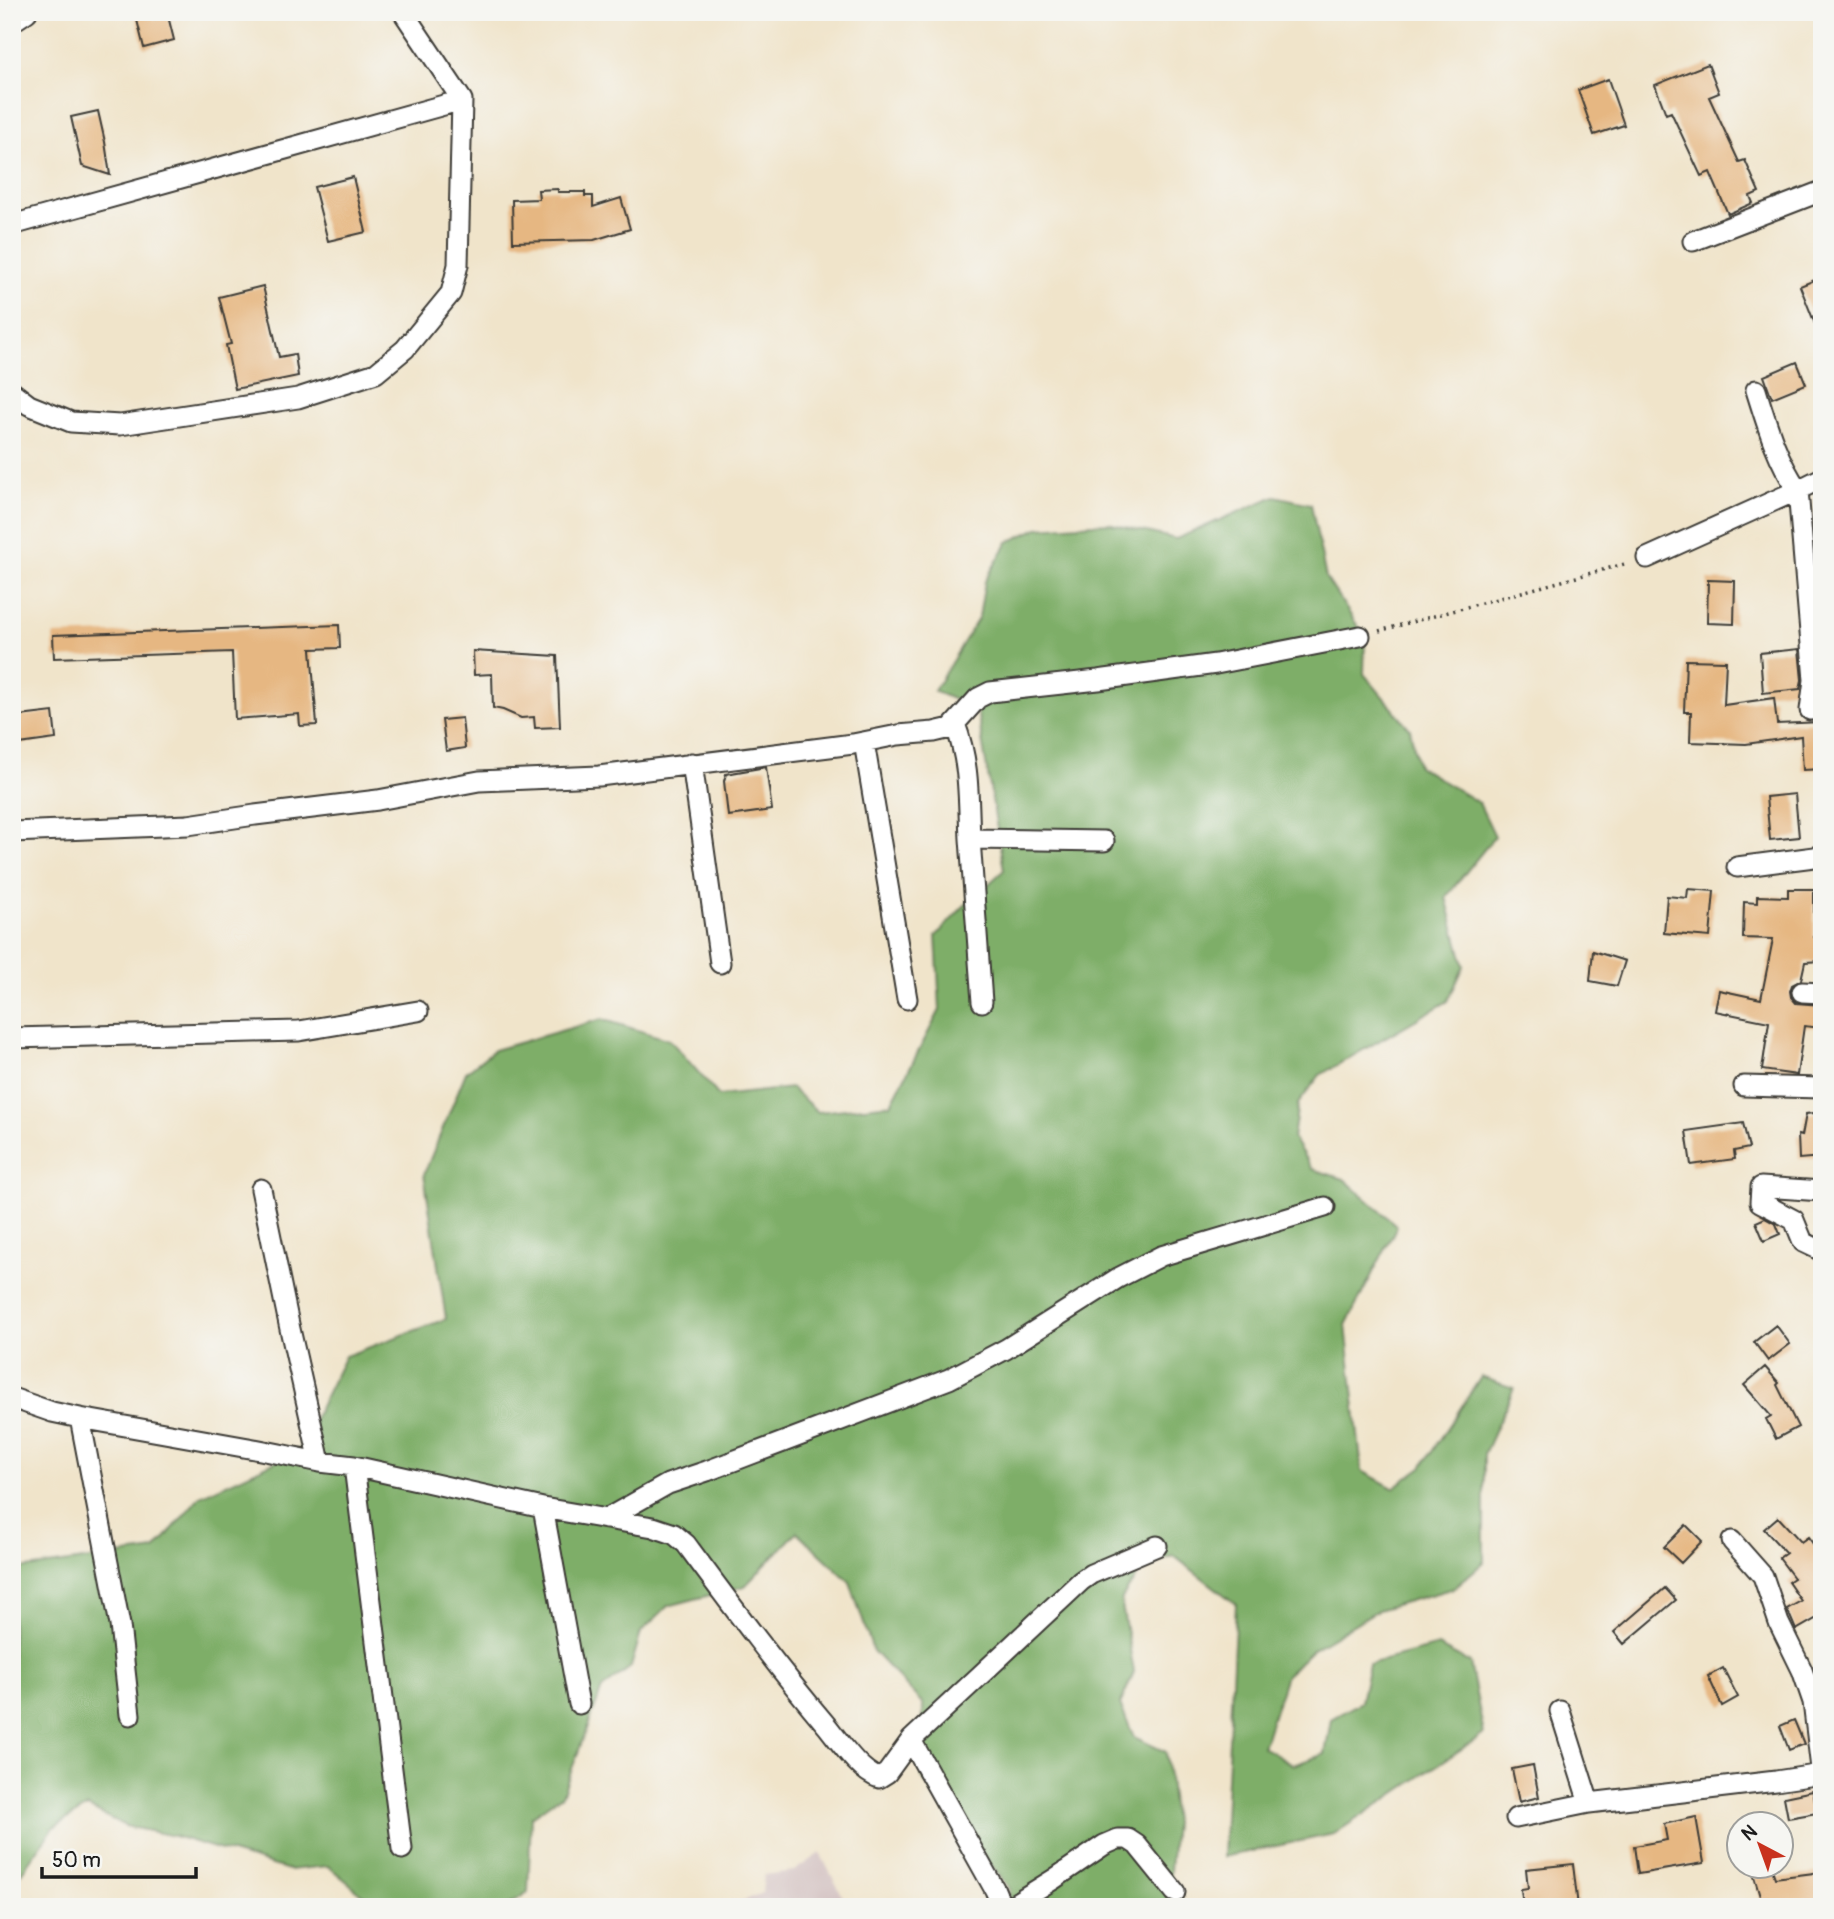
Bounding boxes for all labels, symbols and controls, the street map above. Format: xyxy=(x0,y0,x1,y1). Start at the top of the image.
north arrow xyxy=(1726,1811,1796,1881)
text: N xyxy=(1737,1820,1762,1846)
scale bar xyxy=(42,1835,196,1879)
text: 50 m xyxy=(52,1847,101,1874)

